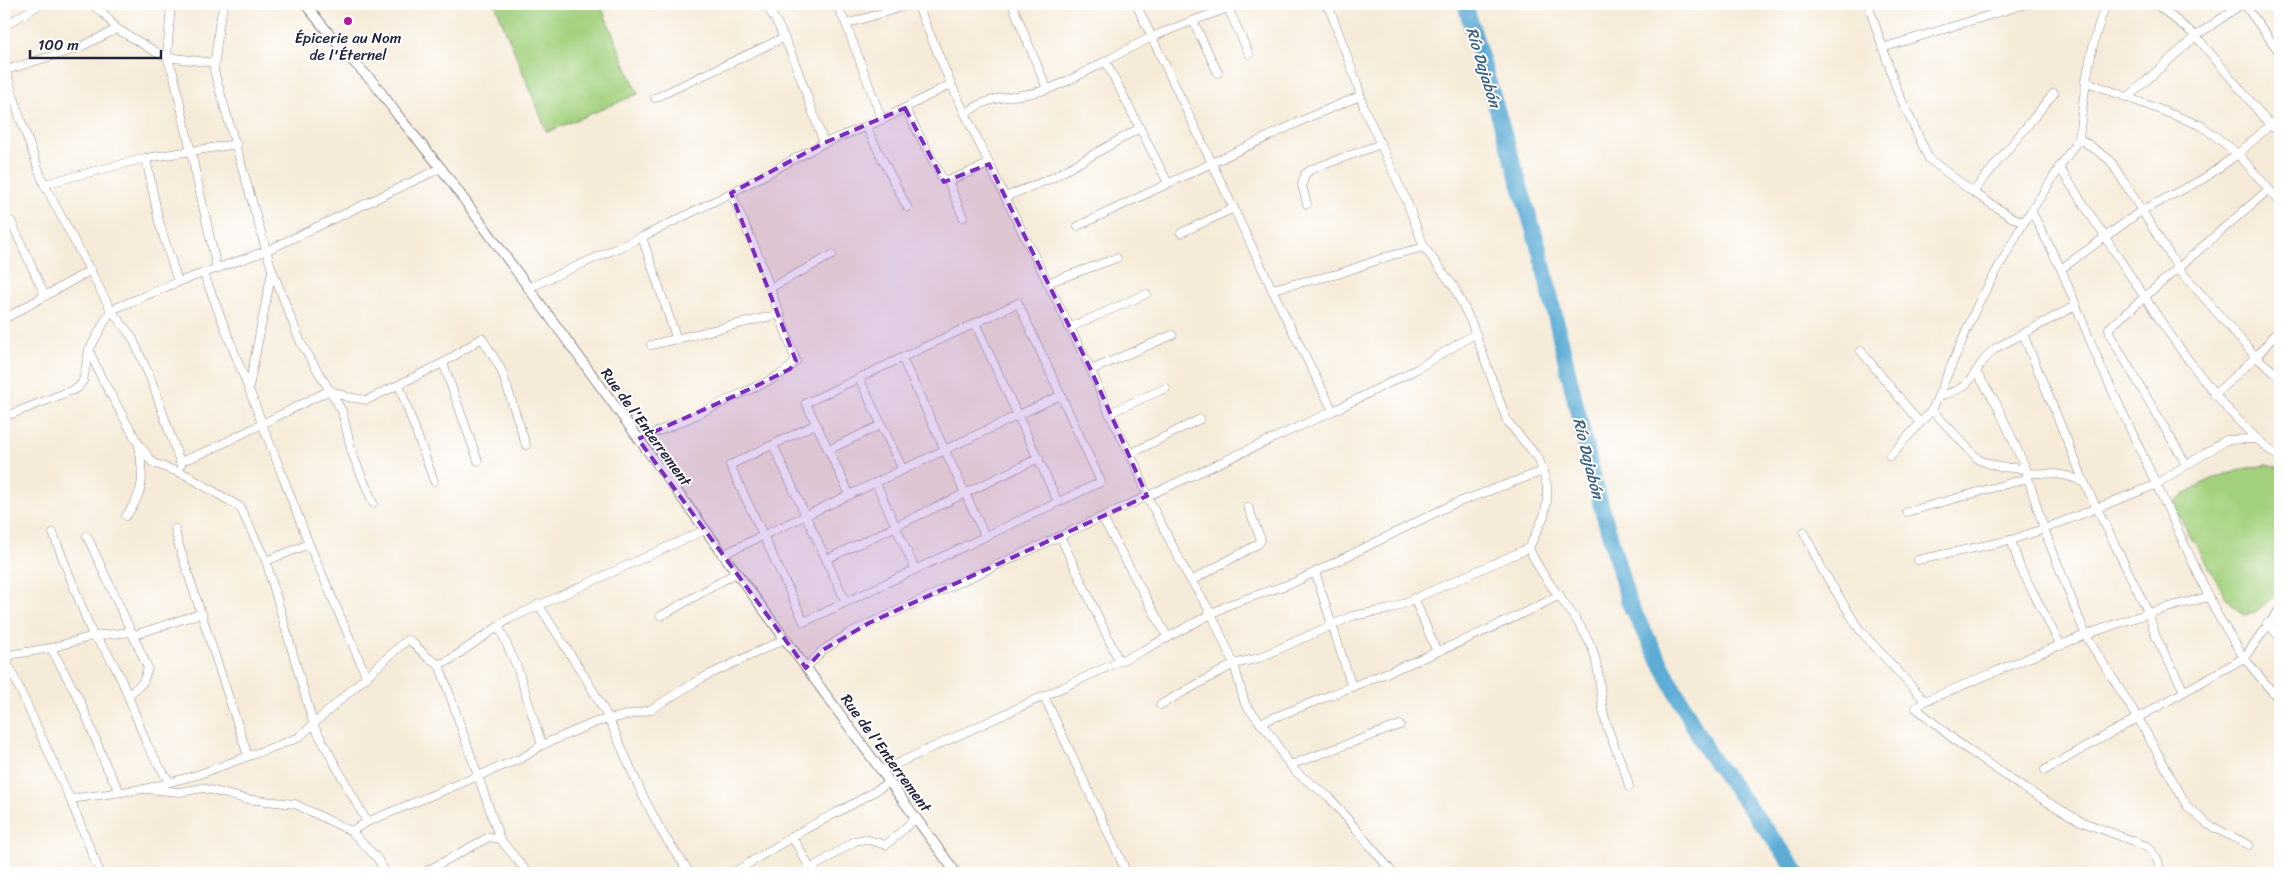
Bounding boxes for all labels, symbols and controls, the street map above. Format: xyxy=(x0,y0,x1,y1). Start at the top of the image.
marker: Épicerie au Nom de l'Éternel xyxy=(342,15,354,27)
water label: Río Dajabón xyxy=(1458,23,1510,113)
place label: Épicerie au Nom de l'Éternel xyxy=(295,25,402,68)
scale bar xyxy=(30,28,161,60)
text: 100 m xyxy=(38,32,79,58)
street label: Rue de l'Enterrement xyxy=(594,362,699,493)
water label: Río Dajabón xyxy=(1564,415,1613,504)
street label: Rue de l'Enterrement xyxy=(834,688,939,819)

